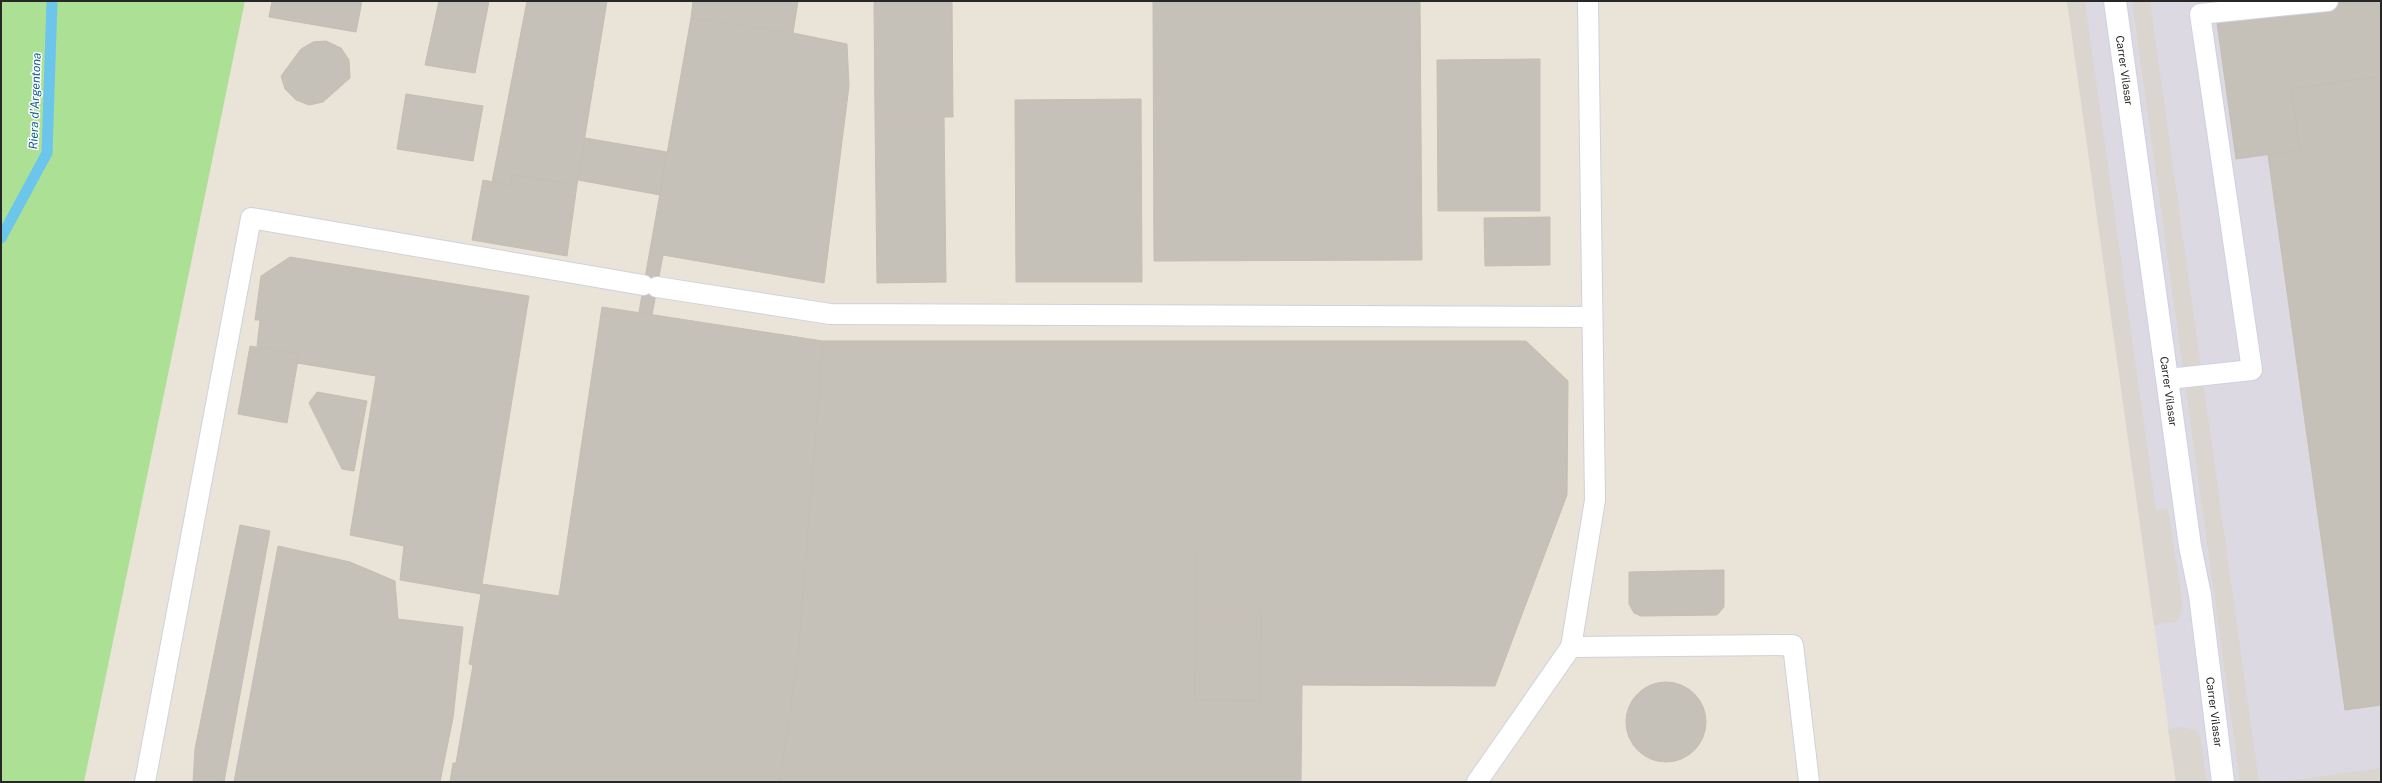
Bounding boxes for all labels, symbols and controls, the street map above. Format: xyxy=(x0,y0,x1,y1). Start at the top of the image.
street label: Carrer Vilasar xyxy=(2114,35,2135,106)
water label: Riera d'Argentona xyxy=(26,52,44,150)
street label: Carrer Vilasar xyxy=(2158,356,2179,427)
street label: Carrer Vilasar xyxy=(2204,676,2225,748)

